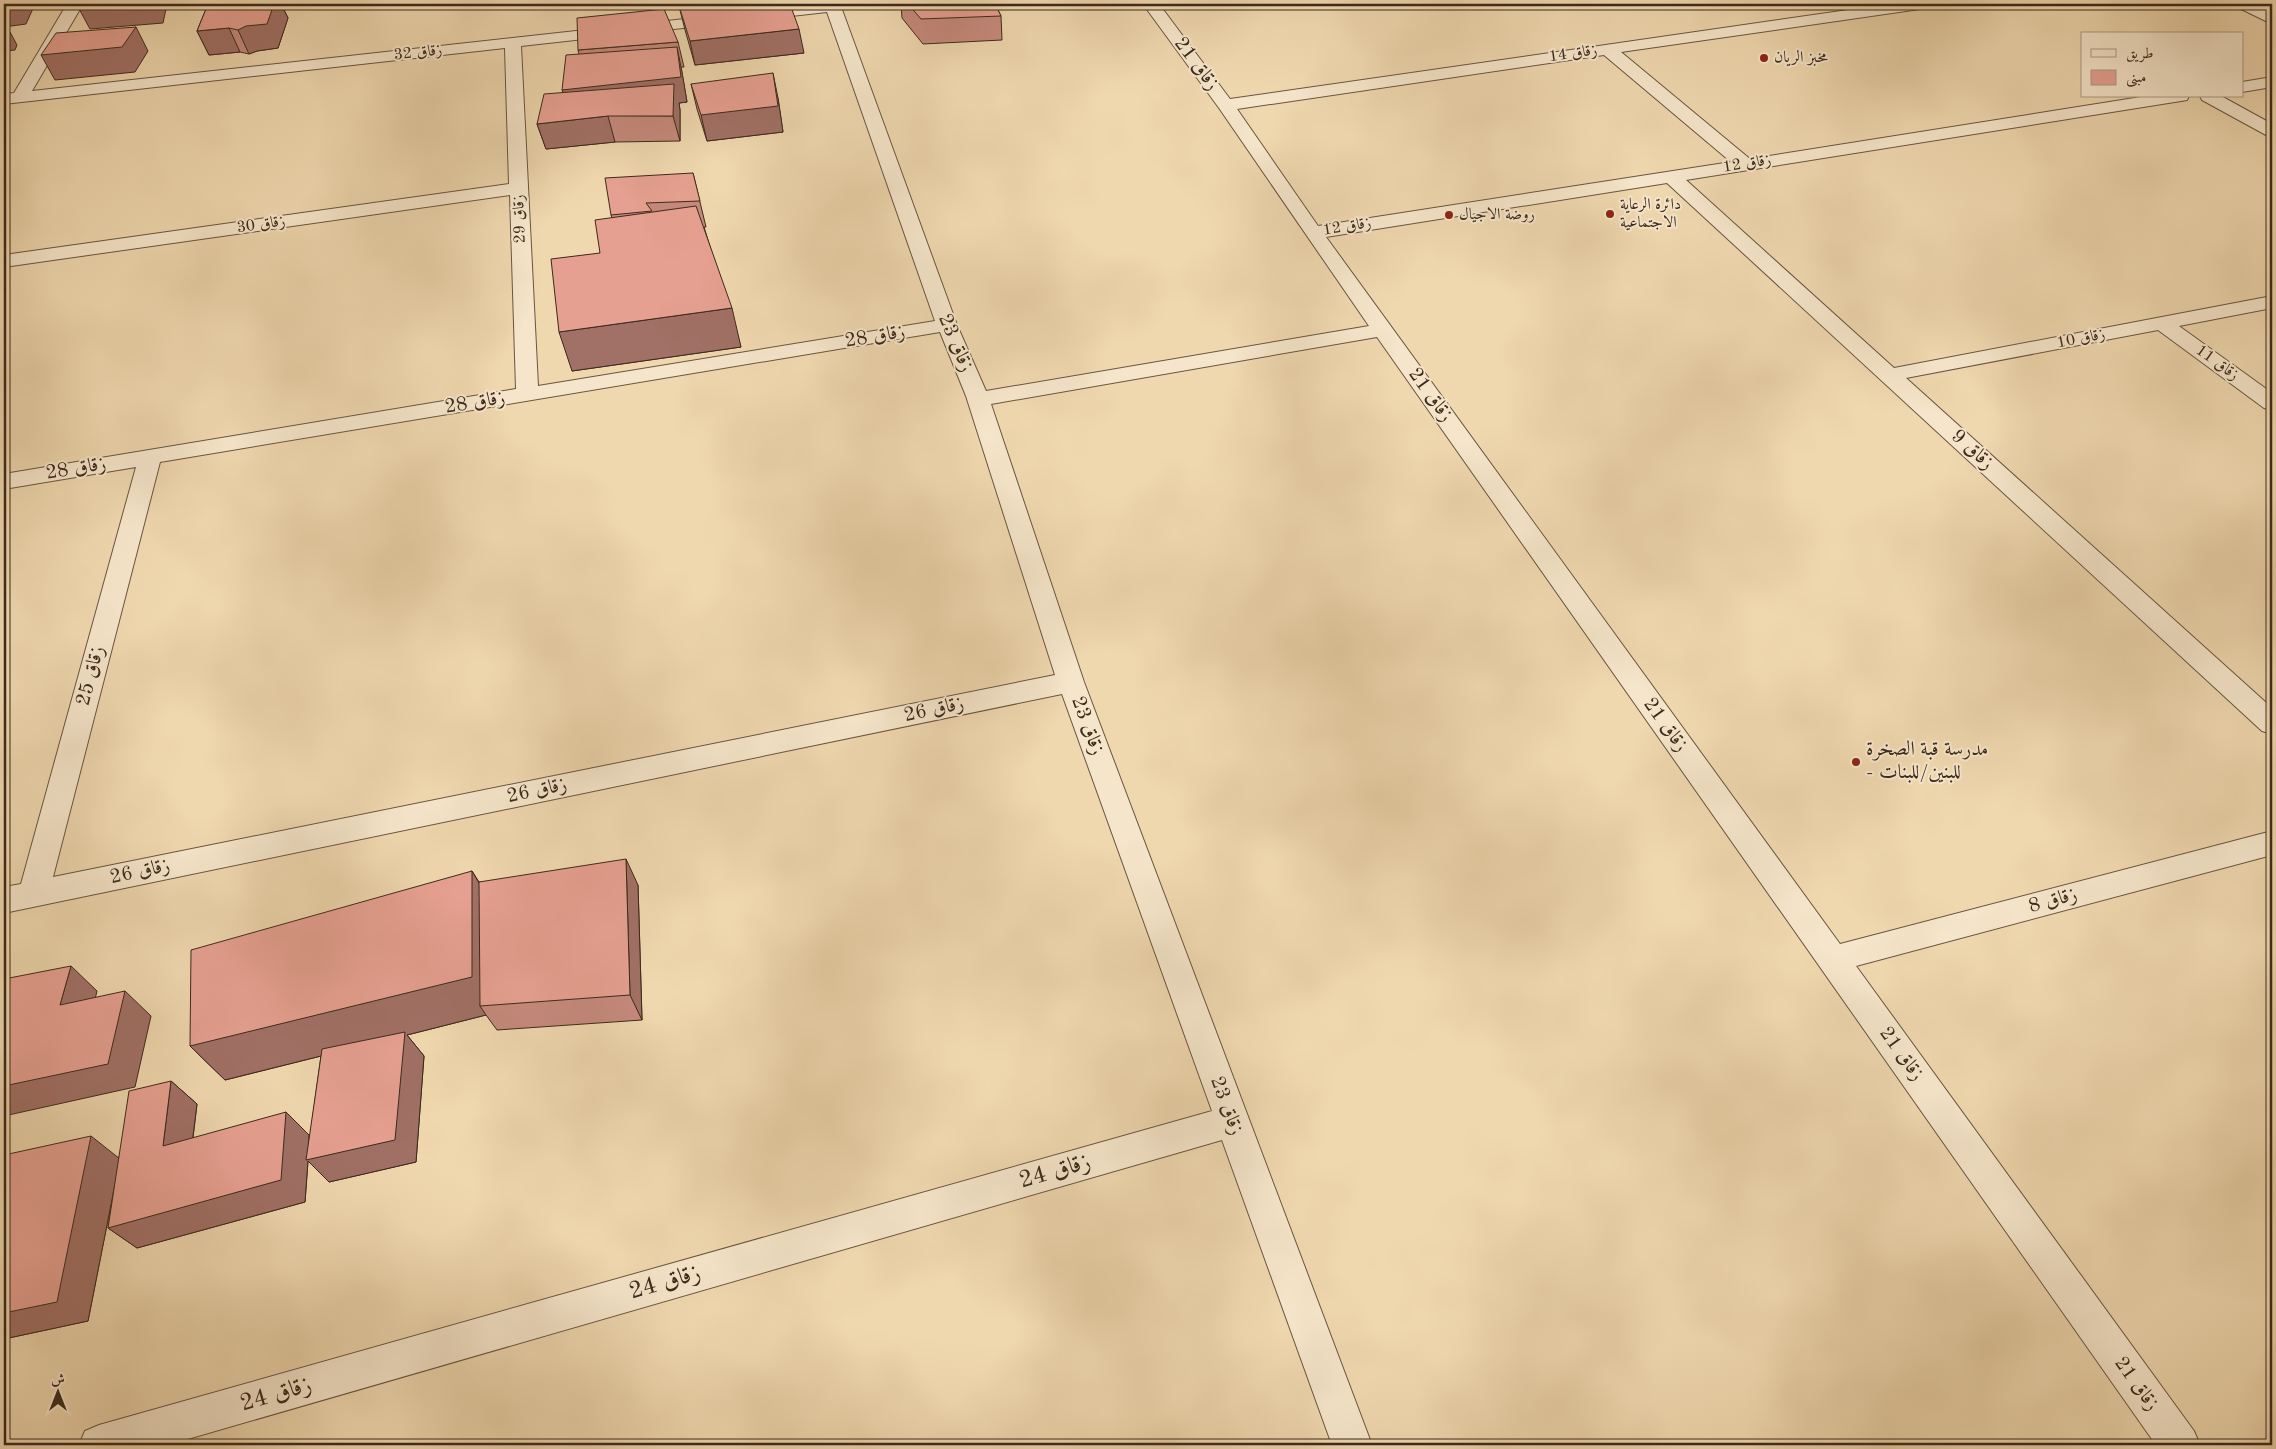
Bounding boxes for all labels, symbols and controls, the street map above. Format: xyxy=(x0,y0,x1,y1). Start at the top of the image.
legend xyxy=(2081,32,2244,98)
street label: زقاق 21 xyxy=(1170,34,1222,94)
street label: زقاق 32 xyxy=(393,42,443,64)
street label: زقاق 14 xyxy=(1548,43,1598,65)
text: طريق xyxy=(2126,47,2153,63)
place label: مخبز الريان xyxy=(1774,49,1828,67)
marker: مخبز الريان xyxy=(1758,52,1770,64)
text: مبنى xyxy=(2126,71,2146,88)
street label: زقاق 12 xyxy=(1722,152,1772,176)
street label: زقاق 29 xyxy=(511,194,529,244)
place label: دائرة الرعاية الاجتماعية xyxy=(1620,196,1681,231)
place label: روضة الاجيال xyxy=(1459,207,1535,223)
marker: دائرة الرعاية الاجتماعية xyxy=(1604,208,1616,220)
marker: روضة الاجيال xyxy=(1443,209,1455,221)
street label: زقاق 30 xyxy=(236,214,286,236)
street label: زقاق 12 xyxy=(1322,215,1372,239)
street label: زقاق 23 xyxy=(934,311,976,375)
street label: زقاق 28 xyxy=(843,322,907,352)
street label: زقاق 10 xyxy=(2056,326,2106,352)
street label: زقاق 11 xyxy=(2193,342,2241,384)
street label: زقاق 21 xyxy=(1404,364,1456,426)
street label: زقاق 28 xyxy=(443,388,507,418)
street label: زقاق 9 xyxy=(1947,426,1997,474)
street label: زقاق 28 xyxy=(44,454,108,484)
street label: زقاق 25 xyxy=(73,644,109,708)
street label: زقاق 26 xyxy=(902,694,966,726)
street label: زقاق 23 xyxy=(1067,694,1107,758)
street label: زقاق 21 xyxy=(1639,694,1691,756)
place label: مدرسة قبة الصخرة - للبنين/للبنات xyxy=(1866,740,1988,783)
marker: مدرسة قبة الصخرة - للبنين/للبنات xyxy=(1850,756,1862,768)
street label: زقاق 26 xyxy=(505,775,569,807)
street label: زقاق 26 xyxy=(108,856,172,888)
street label: زقاق 8 xyxy=(2027,885,2079,917)
street label: زقاق 21 xyxy=(1875,1023,1927,1085)
street label: زقاق 23 xyxy=(1206,1074,1246,1138)
street label: زقاق 24 xyxy=(1017,1150,1093,1194)
street label: زقاق 24 xyxy=(627,1261,703,1305)
street label: زقاق 21 xyxy=(2110,1353,2162,1415)
north arrow xyxy=(32,1366,82,1416)
text: ش xyxy=(51,1373,65,1387)
street label: زقاق 24 xyxy=(238,1373,314,1417)

